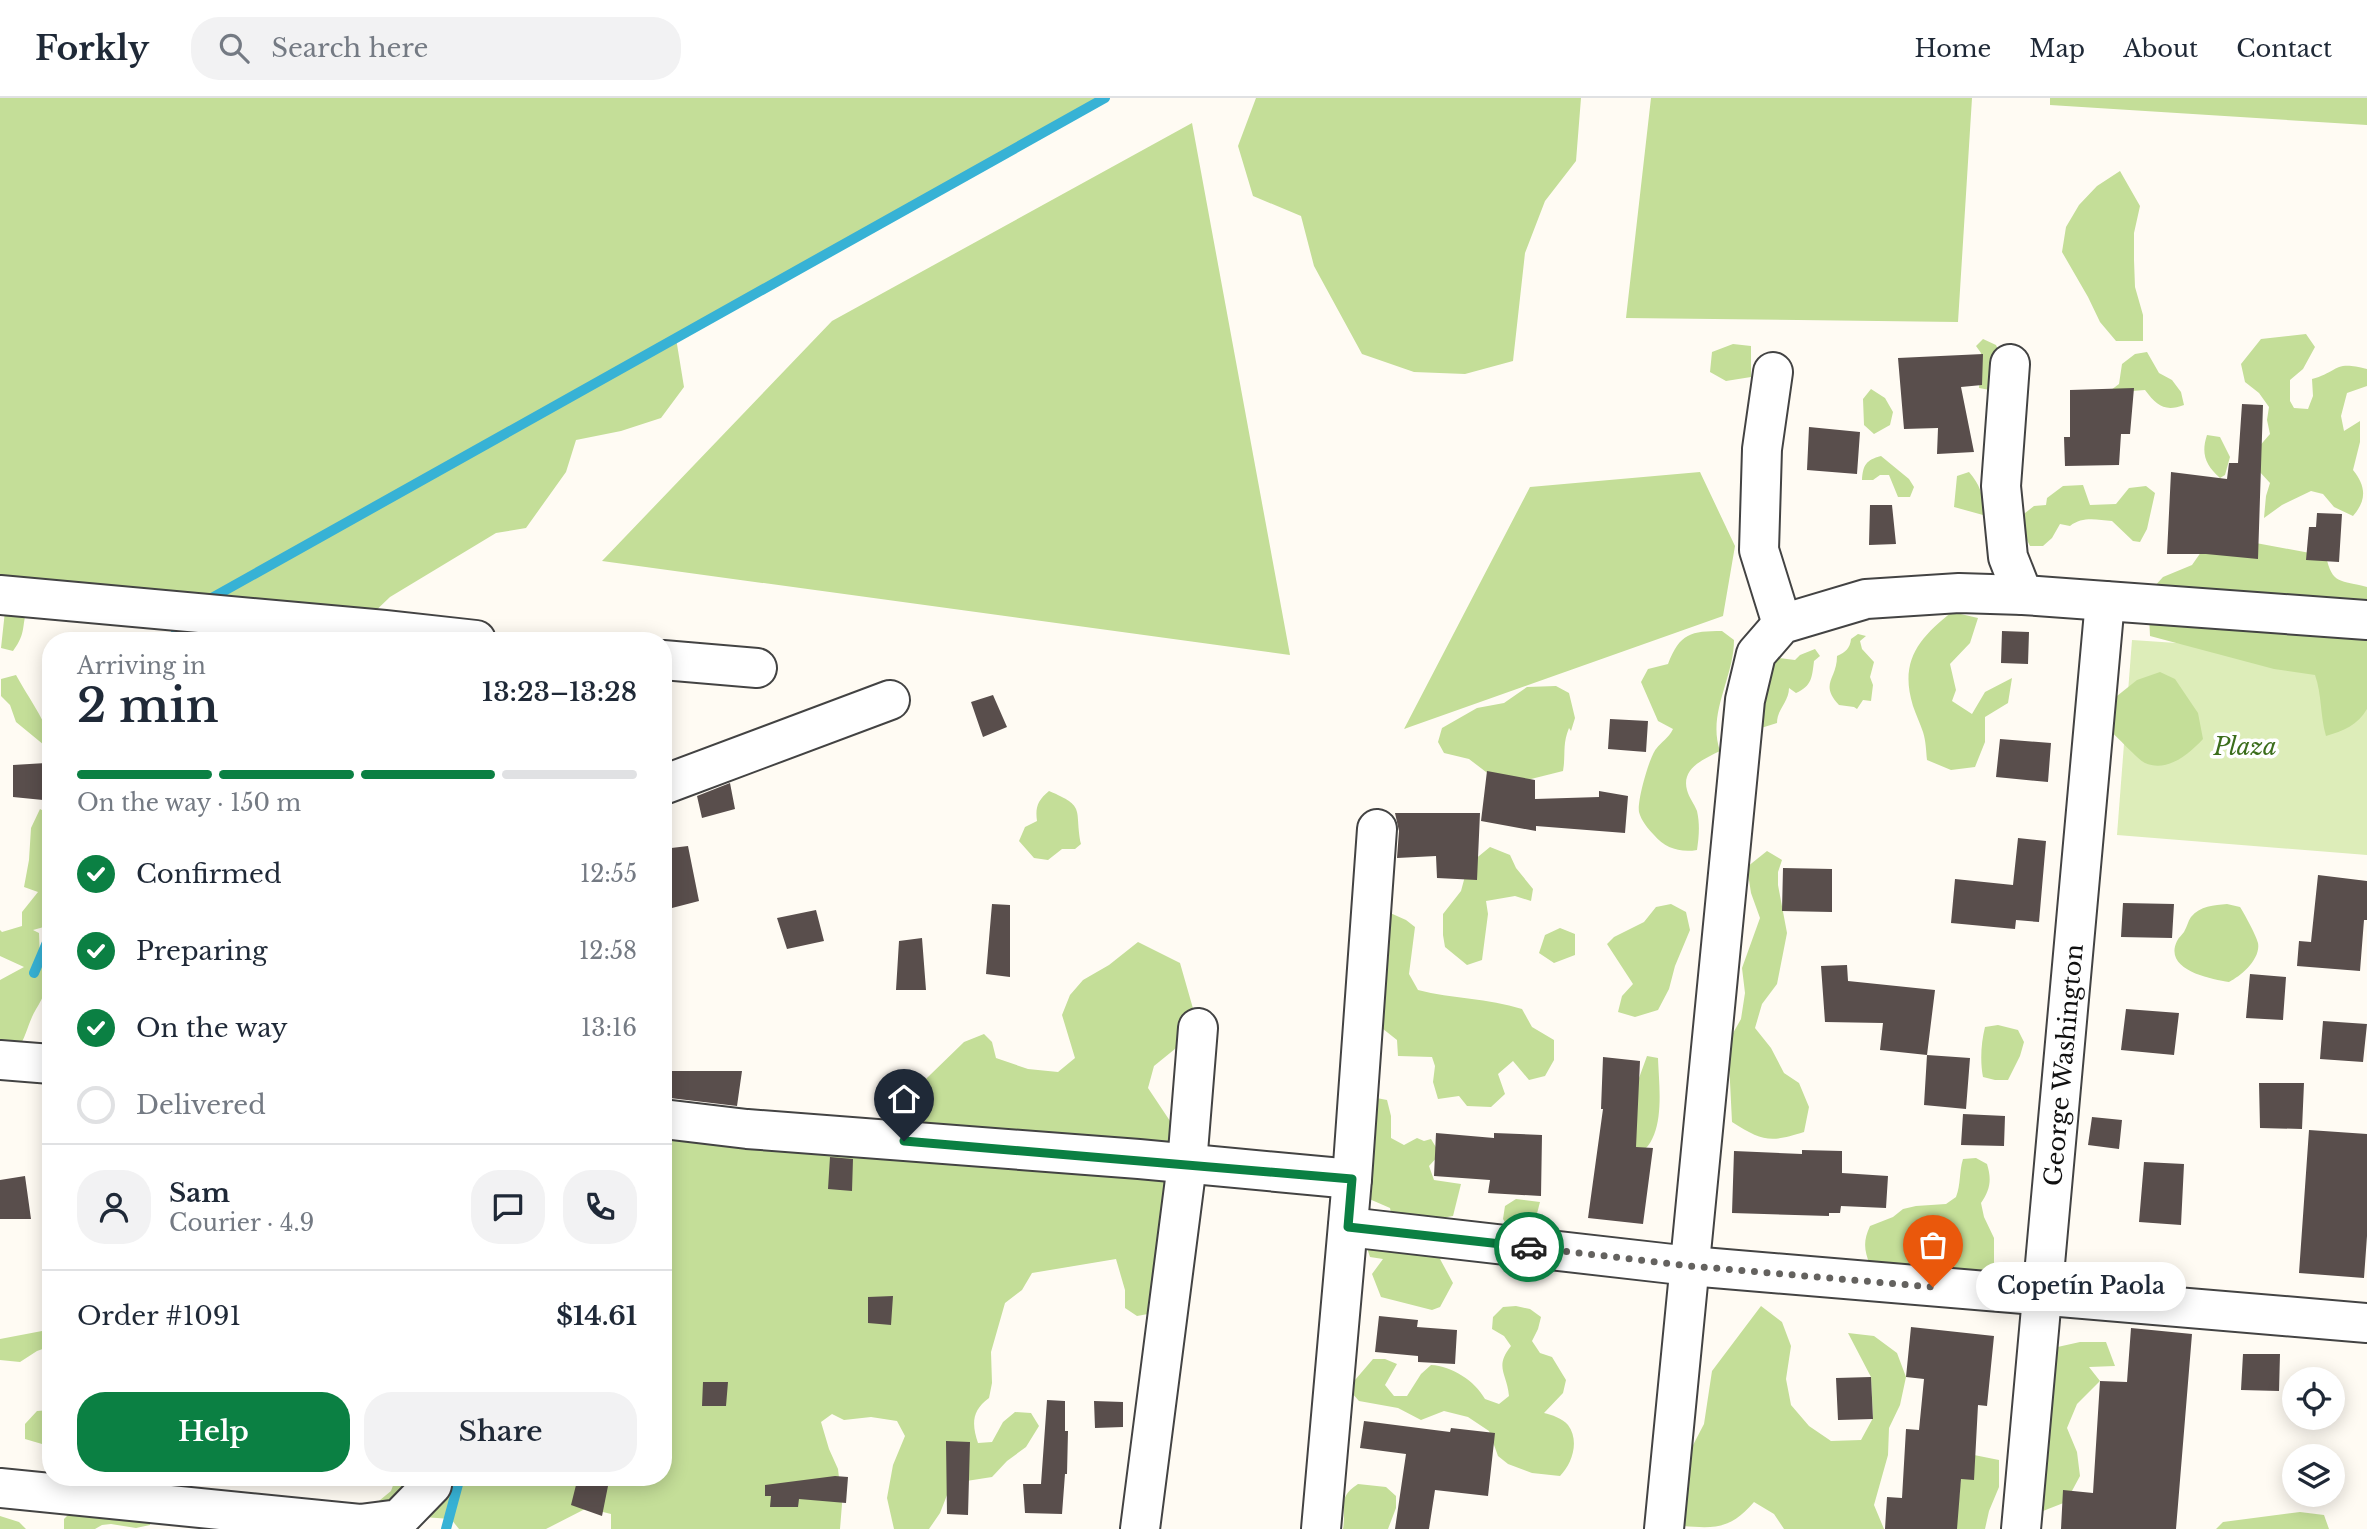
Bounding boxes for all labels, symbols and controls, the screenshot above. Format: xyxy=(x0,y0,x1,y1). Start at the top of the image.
search box xyxy=(191,17,681,80)
text: Forkly xyxy=(35,28,149,69)
icon: search xyxy=(215,29,253,67)
text: Search here xyxy=(271,32,428,64)
text: Home xyxy=(1915,34,1991,63)
text: Map xyxy=(2029,34,2085,63)
text: About xyxy=(2123,34,2198,63)
text: Contact xyxy=(2236,34,2332,63)
text: Arriving in xyxy=(77,652,206,680)
text: 13:23–13:28 xyxy=(482,676,637,708)
text: 2 min xyxy=(77,677,219,734)
park label: Plaza xyxy=(2212,732,2277,761)
text: On the way · 150 m xyxy=(77,789,301,817)
icon: check xyxy=(77,855,115,893)
text: Confirmed xyxy=(136,858,281,890)
text: 12:55 xyxy=(580,860,637,888)
icon: check xyxy=(77,932,115,970)
text: Preparing xyxy=(136,935,268,967)
text: 12:58 xyxy=(579,937,637,965)
street label: George Washington xyxy=(2038,943,2088,1187)
icon: check xyxy=(77,1009,115,1047)
text: On the way xyxy=(136,1012,288,1044)
text: 13:16 xyxy=(581,1014,637,1042)
pin xyxy=(874,1069,934,1141)
icon: home xyxy=(885,1080,923,1118)
text: Delivered xyxy=(136,1089,266,1121)
button: person xyxy=(77,1170,151,1244)
button: chat xyxy=(471,1170,545,1244)
button: phone xyxy=(563,1170,637,1244)
text: Sam xyxy=(169,1177,230,1209)
text: Courier · 4.9 xyxy=(169,1209,314,1237)
courier xyxy=(1494,1212,1564,1282)
pin xyxy=(1903,1215,1963,1287)
icon: bag xyxy=(1914,1226,1952,1264)
icon: car xyxy=(1510,1228,1548,1266)
callout: Copetín Paola xyxy=(1975,1262,2185,1312)
text: Copetín Paola xyxy=(1997,1272,2165,1300)
text: Order #1091 xyxy=(77,1300,241,1332)
text: $14.61 xyxy=(556,1300,637,1332)
map controls xyxy=(2282,1367,2345,1507)
button: locate xyxy=(2282,1367,2345,1430)
button: Help xyxy=(77,1392,350,1472)
button: Share xyxy=(364,1392,637,1472)
button: layers xyxy=(2282,1444,2345,1507)

